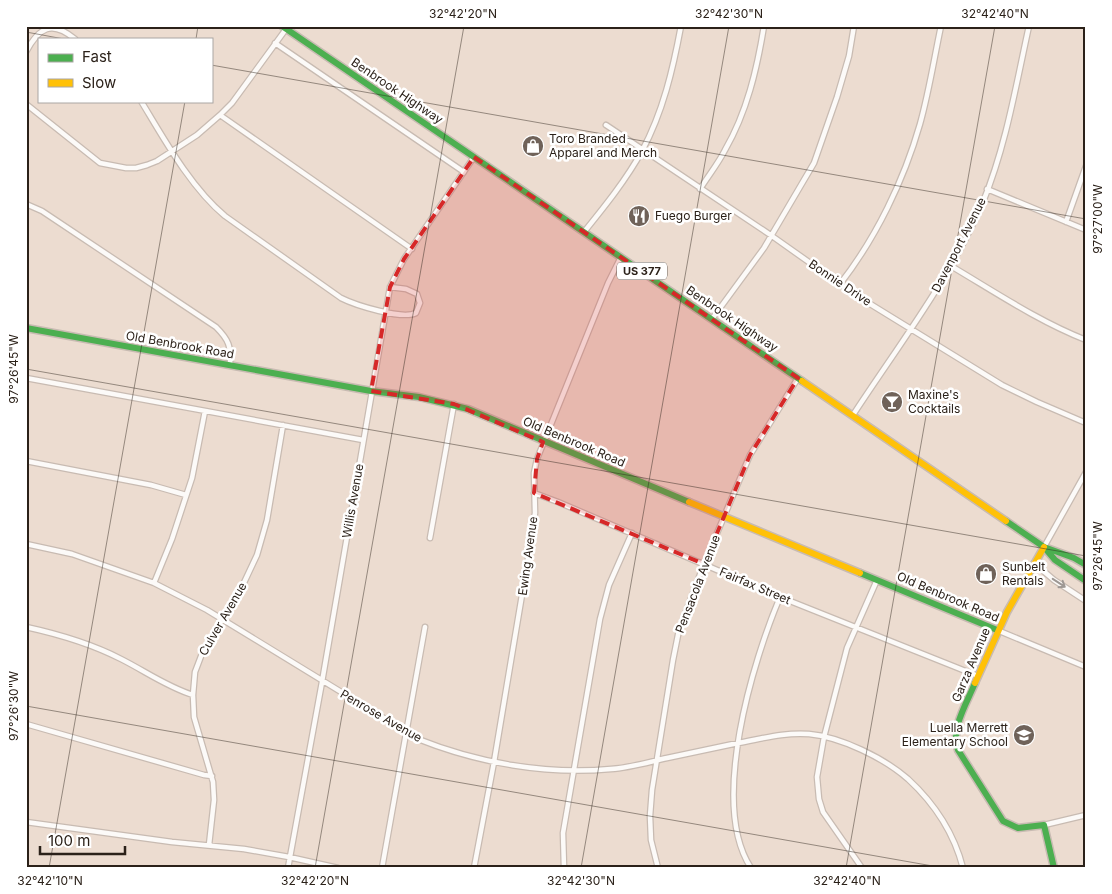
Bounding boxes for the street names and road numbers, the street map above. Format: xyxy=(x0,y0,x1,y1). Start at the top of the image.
street label: Benbrook Highway xyxy=(349,54,446,127)
street label: Davenport Avenue xyxy=(928,195,989,295)
street label: Bonnie Drive xyxy=(806,256,874,309)
road number: US 377 xyxy=(617,262,667,280)
street label: Benbrook Highway xyxy=(684,282,781,355)
street label: Old Benbrook Road xyxy=(125,328,235,361)
street label: Old Benbrook Road xyxy=(521,413,628,470)
street label: Willis Avenue xyxy=(339,463,366,539)
street label: Ewing Avenue xyxy=(515,515,540,597)
street label: Pensacola Avenue xyxy=(672,533,723,635)
street label: Fairfax Street xyxy=(717,564,793,607)
street label: Old Benbrook Road xyxy=(895,568,1002,625)
street label: Culver Avenue xyxy=(195,579,250,658)
street label: Garza Avenue xyxy=(948,625,993,704)
street label: Penrose Avenue xyxy=(338,686,425,745)

